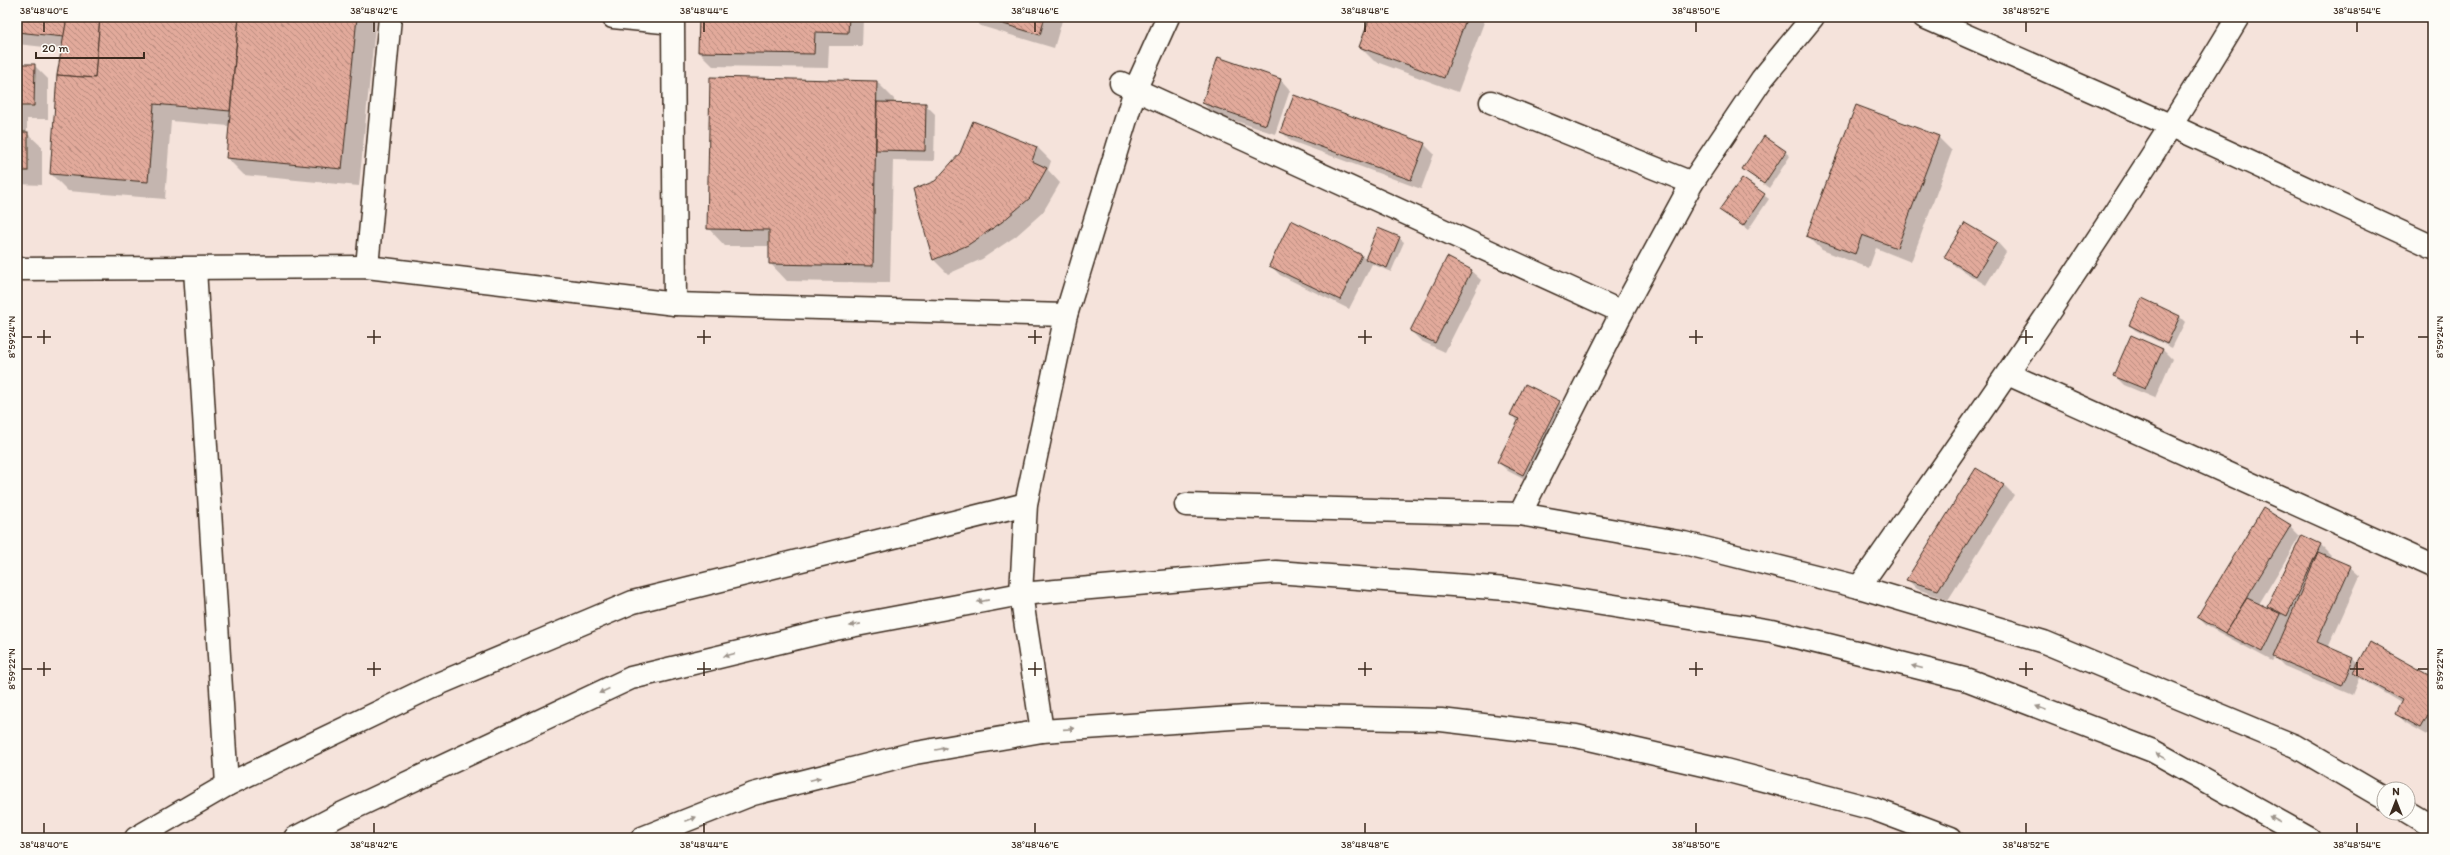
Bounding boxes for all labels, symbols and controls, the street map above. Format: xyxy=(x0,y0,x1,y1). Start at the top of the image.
text: 38°48'40"E xyxy=(20,4,69,17)
text: 38°48'42"E xyxy=(350,4,398,17)
text: 38°48'44"E xyxy=(680,4,729,17)
text: 38°48'46"E xyxy=(1011,4,1059,17)
text: 38°48'48"E xyxy=(1341,4,1389,17)
text: 38°48'50"E xyxy=(1672,4,1720,17)
text: 38°48'52"E xyxy=(2003,4,2050,17)
text: 38°48'54"E xyxy=(2333,4,2381,17)
scale bar xyxy=(36,34,144,60)
text: 20 m xyxy=(42,41,69,55)
text: 8°59'24"N xyxy=(5,316,18,358)
text: 8°59'24"N xyxy=(2433,316,2446,358)
one-way arrow xyxy=(977,598,989,604)
one-way arrow xyxy=(849,622,861,628)
text: 8°59'22"N xyxy=(5,648,18,690)
text: 8°59'22"N xyxy=(2433,648,2446,690)
one-way arrow xyxy=(722,652,735,658)
one-way arrow xyxy=(1911,664,1923,670)
one-way arrow xyxy=(599,688,610,694)
one-way arrow xyxy=(2034,704,2046,710)
one-way arrow xyxy=(1063,726,1075,733)
one-way arrow xyxy=(935,745,947,751)
one-way arrow xyxy=(2155,752,2167,759)
one-way arrow xyxy=(808,775,821,781)
north arrow xyxy=(2376,781,2416,821)
text: N xyxy=(2392,785,2400,798)
one-way arrow xyxy=(686,815,698,821)
one-way arrow xyxy=(2269,816,2281,822)
text: 38°48'40"E xyxy=(20,838,69,851)
text: 38°48'42"E xyxy=(350,838,398,851)
text: 38°48'44"E xyxy=(680,838,729,851)
text: 38°48'46"E xyxy=(1011,838,1059,851)
text: 38°48'48"E xyxy=(1341,838,1389,851)
text: 38°48'50"E xyxy=(1672,838,1720,851)
text: 38°48'52"E xyxy=(2003,838,2050,851)
text: 38°48'54"E xyxy=(2333,838,2381,851)

